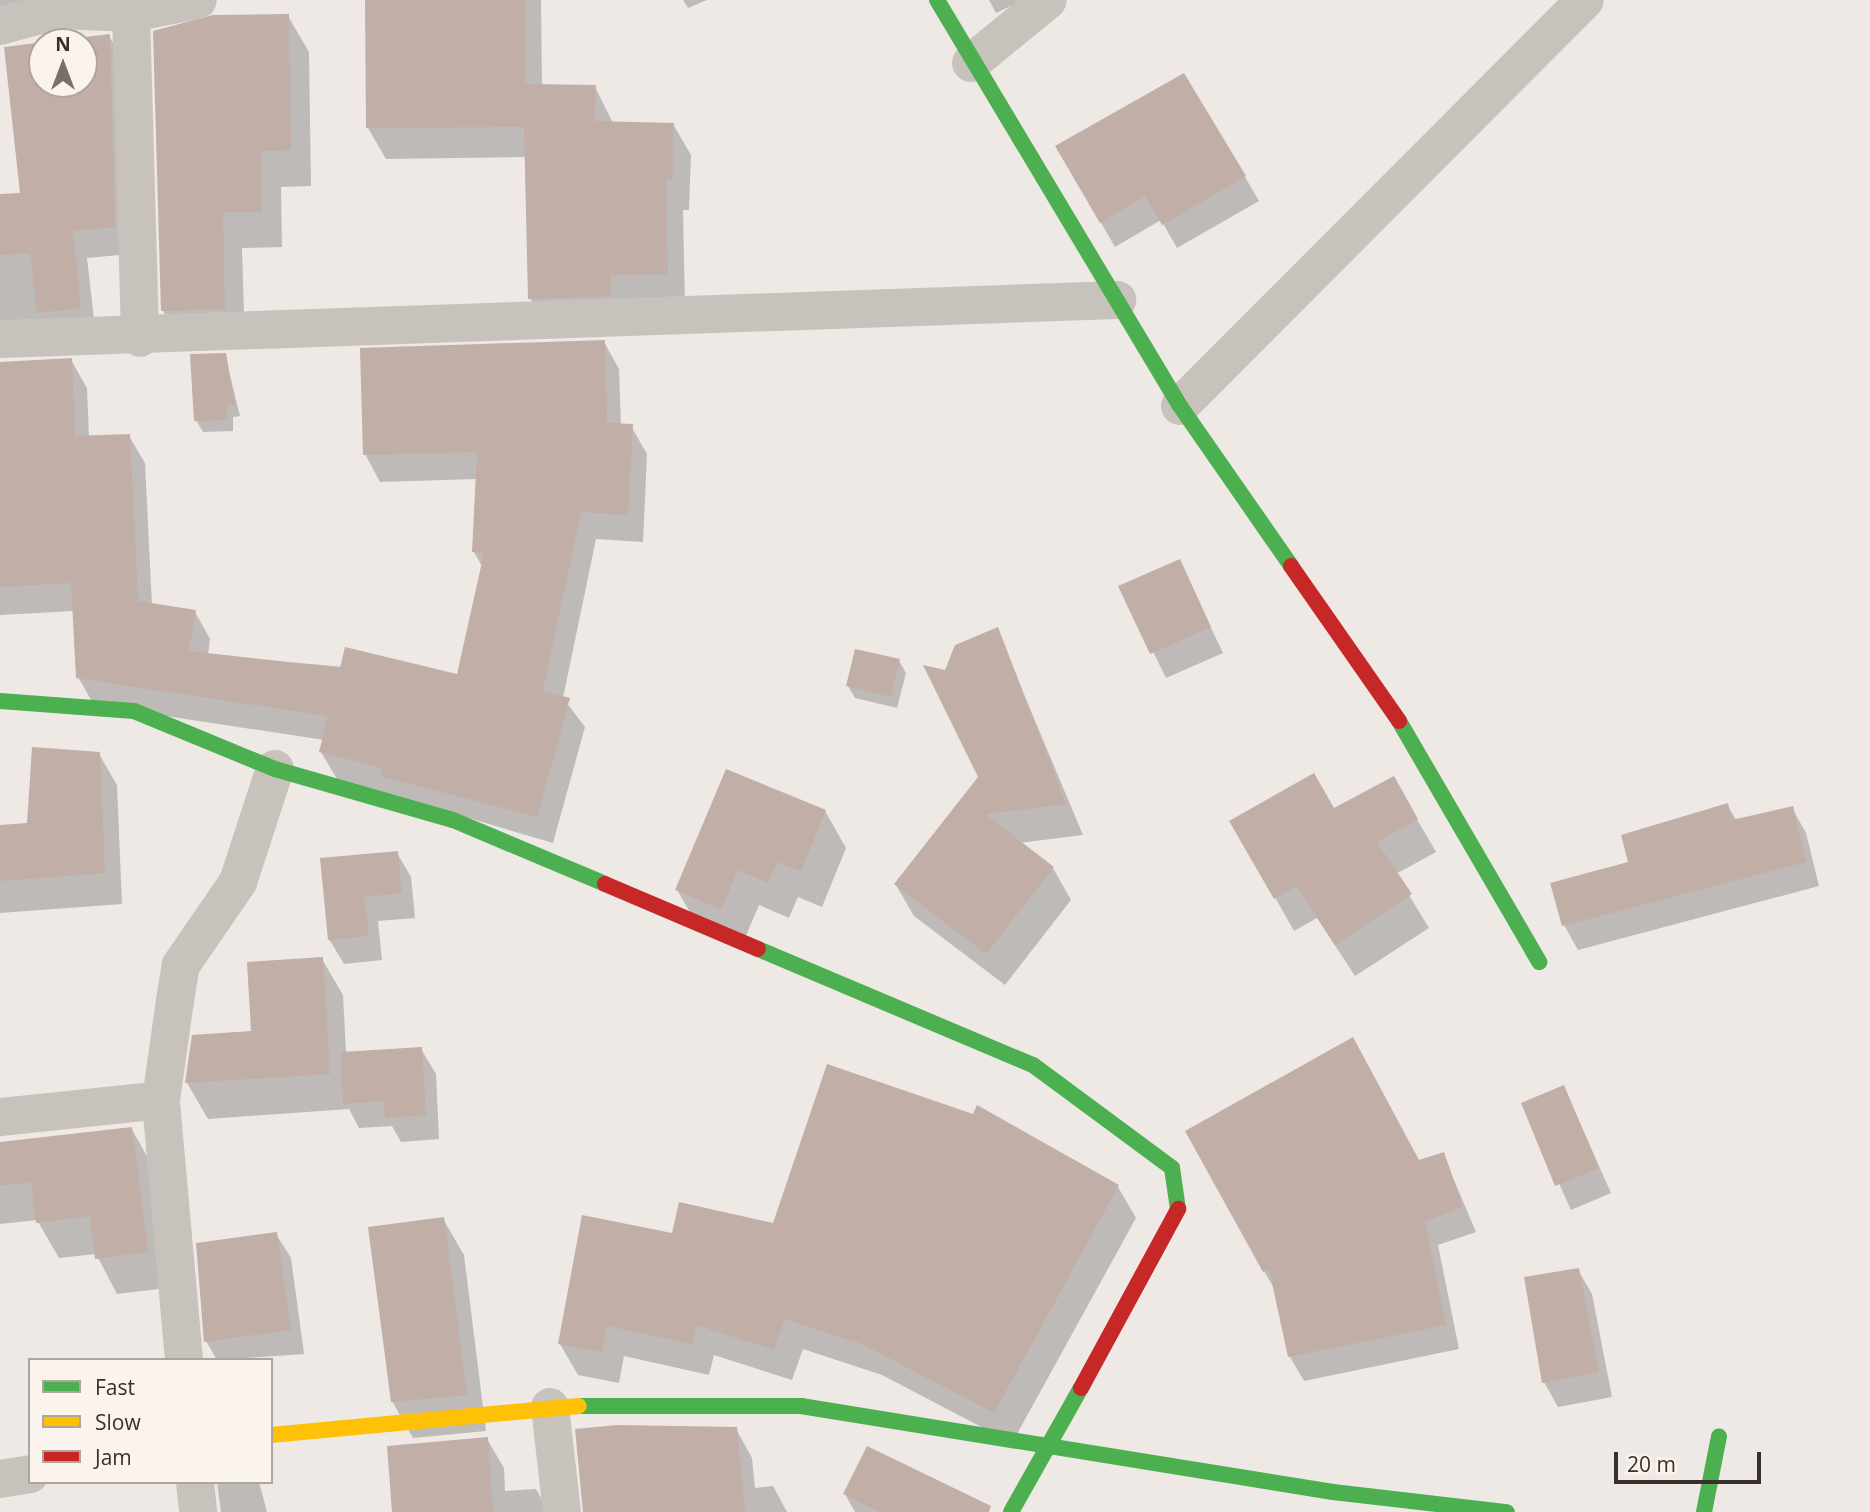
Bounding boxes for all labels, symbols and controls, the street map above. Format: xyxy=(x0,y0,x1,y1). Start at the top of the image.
north arrow xyxy=(28,28,98,98)
text: N xyxy=(55,31,71,57)
legend xyxy=(28,1358,273,1484)
text: Fast xyxy=(95,1373,135,1401)
text: Slow xyxy=(95,1408,141,1436)
scale bar xyxy=(1618,1438,1765,1482)
text: Jam xyxy=(95,1443,132,1471)
text: 20 m xyxy=(1627,1450,1676,1478)

